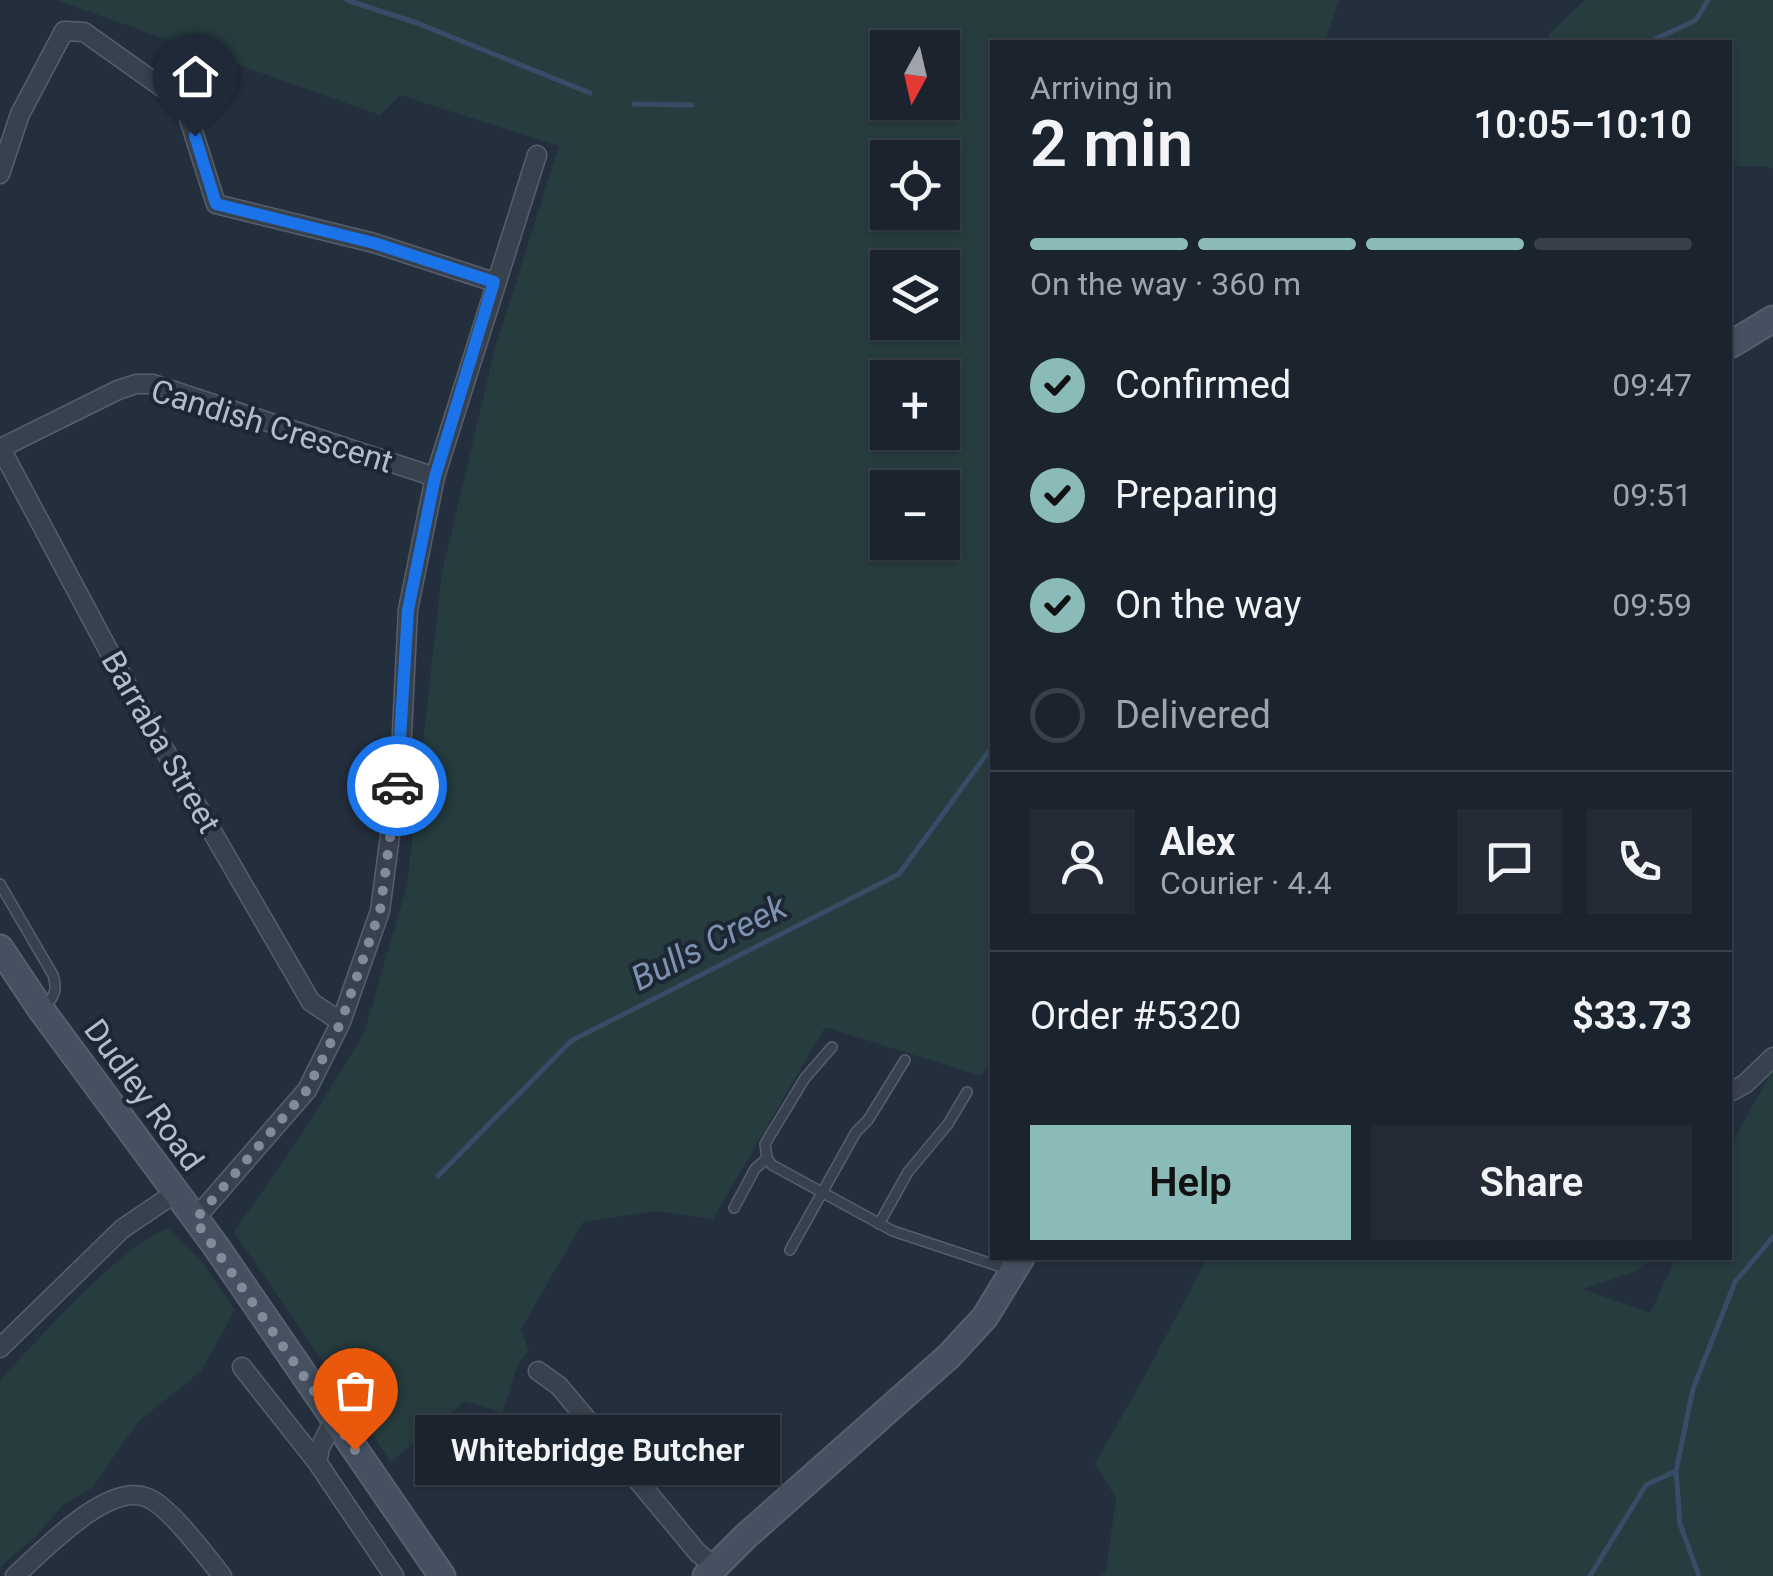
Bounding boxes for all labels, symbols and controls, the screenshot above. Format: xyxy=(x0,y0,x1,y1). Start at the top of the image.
north arrow xyxy=(870,30,960,120)
map controls xyxy=(870,30,960,560)
pin xyxy=(153,34,238,137)
icon: home xyxy=(168,49,223,104)
text: Arriving in xyxy=(1030,69,1173,107)
text: 10:05–10:10 xyxy=(1473,103,1692,147)
text: 2 min xyxy=(1030,106,1193,182)
button: locate xyxy=(870,140,960,230)
button: layers xyxy=(870,250,960,340)
text: On the way · 360 m xyxy=(1030,265,1301,303)
icon: check xyxy=(1030,358,1085,413)
button: + xyxy=(870,360,960,450)
text: Confirmed xyxy=(1115,363,1291,407)
text: 09:47 xyxy=(1612,366,1692,404)
street label: Candish Crescent xyxy=(147,371,397,481)
icon: check xyxy=(1030,468,1085,523)
button: − xyxy=(870,470,960,560)
text: Preparing xyxy=(1115,473,1278,517)
text: 09:51 xyxy=(1612,476,1692,514)
icon: check xyxy=(1030,578,1085,633)
text: On the way xyxy=(1115,583,1301,627)
text: 09:59 xyxy=(1612,586,1692,624)
street label: Barraba Street xyxy=(94,644,228,840)
text: Delivered xyxy=(1115,693,1271,737)
courier xyxy=(347,736,447,836)
icon: car xyxy=(370,759,425,814)
button: person xyxy=(1030,809,1135,914)
button: chat xyxy=(1457,809,1562,914)
button: phone xyxy=(1587,809,1692,914)
text: Alex xyxy=(1160,820,1235,864)
text: Courier · 4.4 xyxy=(1160,864,1332,902)
water label: Bulls Creek xyxy=(624,886,794,1000)
text: Order #5320 xyxy=(1030,994,1241,1038)
text: $33.73 xyxy=(1572,994,1692,1038)
street label: Dudley Road xyxy=(76,1012,212,1178)
button: Help xyxy=(1030,1125,1351,1240)
button: Share xyxy=(1371,1125,1692,1240)
pin xyxy=(313,1348,398,1451)
icon: bag xyxy=(328,1363,383,1418)
callout: Whitebridge Butcher xyxy=(415,1415,780,1485)
text: Whitebridge Butcher xyxy=(451,1431,744,1469)

